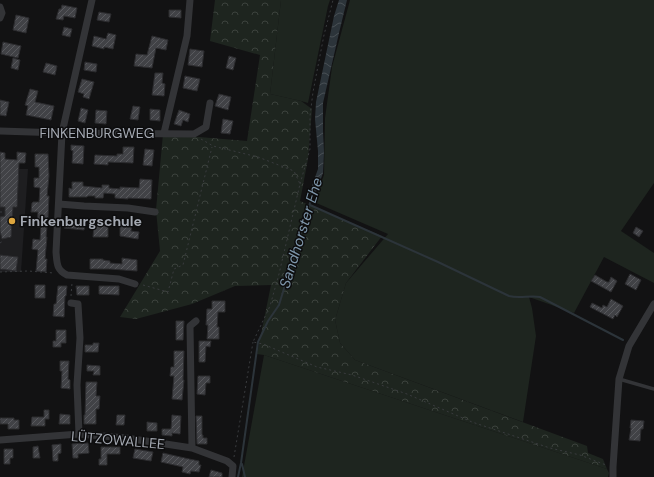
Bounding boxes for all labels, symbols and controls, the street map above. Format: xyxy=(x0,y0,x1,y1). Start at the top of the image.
street label: FINKENBURGWEG xyxy=(40,124,154,142)
water label: Sandhorster Ehe xyxy=(275,175,327,291)
place label: Finkenburgschule xyxy=(20,212,142,230)
marker: Finkenburgschule xyxy=(7,216,17,226)
street label: LÜTZOWALLEE xyxy=(70,427,166,453)

